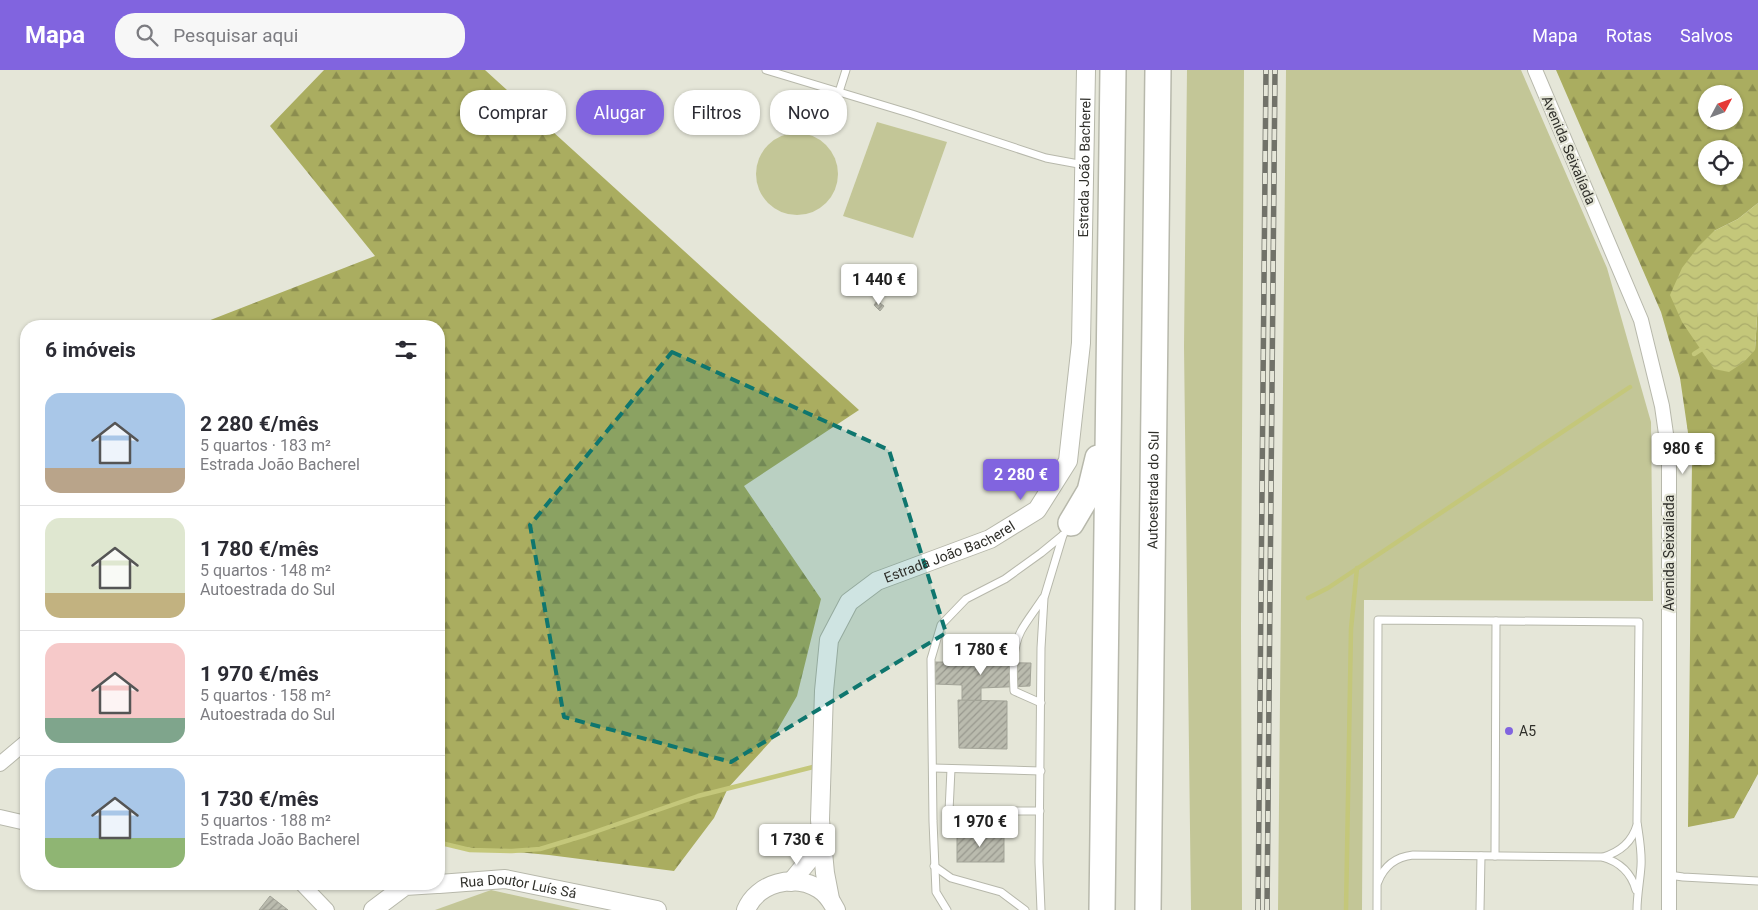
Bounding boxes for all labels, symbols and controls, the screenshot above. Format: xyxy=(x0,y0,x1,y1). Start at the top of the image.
search box xyxy=(115,13,465,58)
text: Mapa xyxy=(25,21,85,49)
icon: search xyxy=(133,21,161,49)
text: Pesquisar aqui xyxy=(173,24,298,47)
text: Mapa xyxy=(1532,25,1578,46)
text: Rotas xyxy=(1606,25,1652,46)
text: Salvos xyxy=(1680,25,1733,46)
north arrow xyxy=(1698,85,1742,130)
map controls xyxy=(1698,85,1743,185)
chip: Comprar xyxy=(460,90,566,135)
chip: Alugar xyxy=(576,90,664,135)
chip: Filtros xyxy=(674,90,760,135)
chip: Novo xyxy=(770,90,847,135)
street label: Avenida Seixalíada xyxy=(1539,93,1599,207)
street label: Estrada João Bacherel xyxy=(1075,97,1093,238)
button: locate xyxy=(1698,140,1743,185)
pin: 1 440 € xyxy=(833,264,925,306)
text: 1 440 € xyxy=(852,270,906,289)
icon: filters xyxy=(392,336,420,364)
text: 6 imóveis xyxy=(45,338,136,362)
text: 2 280 €/mês xyxy=(200,412,319,436)
icon: home xyxy=(85,413,145,473)
street label: Autoestrada do Sul xyxy=(1144,431,1162,549)
pin: 980 € xyxy=(1648,432,1718,475)
text: 5 quartos · 183 m² xyxy=(200,436,331,455)
text: 980 € xyxy=(1663,439,1703,458)
text: Estrada João Bacherel xyxy=(200,455,360,474)
pin: 2 280 € xyxy=(975,458,1067,501)
text: 2 280 € xyxy=(994,465,1048,484)
street label: Avenida Seixalíada xyxy=(1661,495,1677,611)
street label: Estrada João Bacherel xyxy=(882,518,1018,586)
text: 1 780 €/mês xyxy=(200,537,319,561)
icon: home xyxy=(85,538,145,598)
text: 5 quartos · 148 m² xyxy=(200,561,331,580)
text: Autoestrada do Sul xyxy=(200,580,335,599)
pin: 1 780 € xyxy=(935,634,1027,676)
text: 1 780 € xyxy=(954,640,1008,659)
text: 1 970 €/mês xyxy=(200,662,319,686)
icon: home xyxy=(85,663,145,723)
text: 5 quartos · 158 m² xyxy=(200,686,331,705)
text: Autoestrada do Sul xyxy=(200,705,335,724)
place label: A5 xyxy=(1519,723,1536,739)
marker: A5 xyxy=(1503,725,1515,737)
text: 1 730 €/mês xyxy=(200,787,319,811)
icon: home xyxy=(85,788,145,848)
pin: 1 970 € xyxy=(934,806,1026,848)
text: 5 quartos · 188 m² xyxy=(200,811,331,830)
text: 1 970 € xyxy=(953,812,1007,831)
pin: 1 730 € xyxy=(751,824,843,866)
text: Estrada João Bacherel xyxy=(200,830,360,849)
text: 1 730 € xyxy=(770,830,824,849)
street label: Rua Doutor Luís Sá xyxy=(459,871,578,901)

